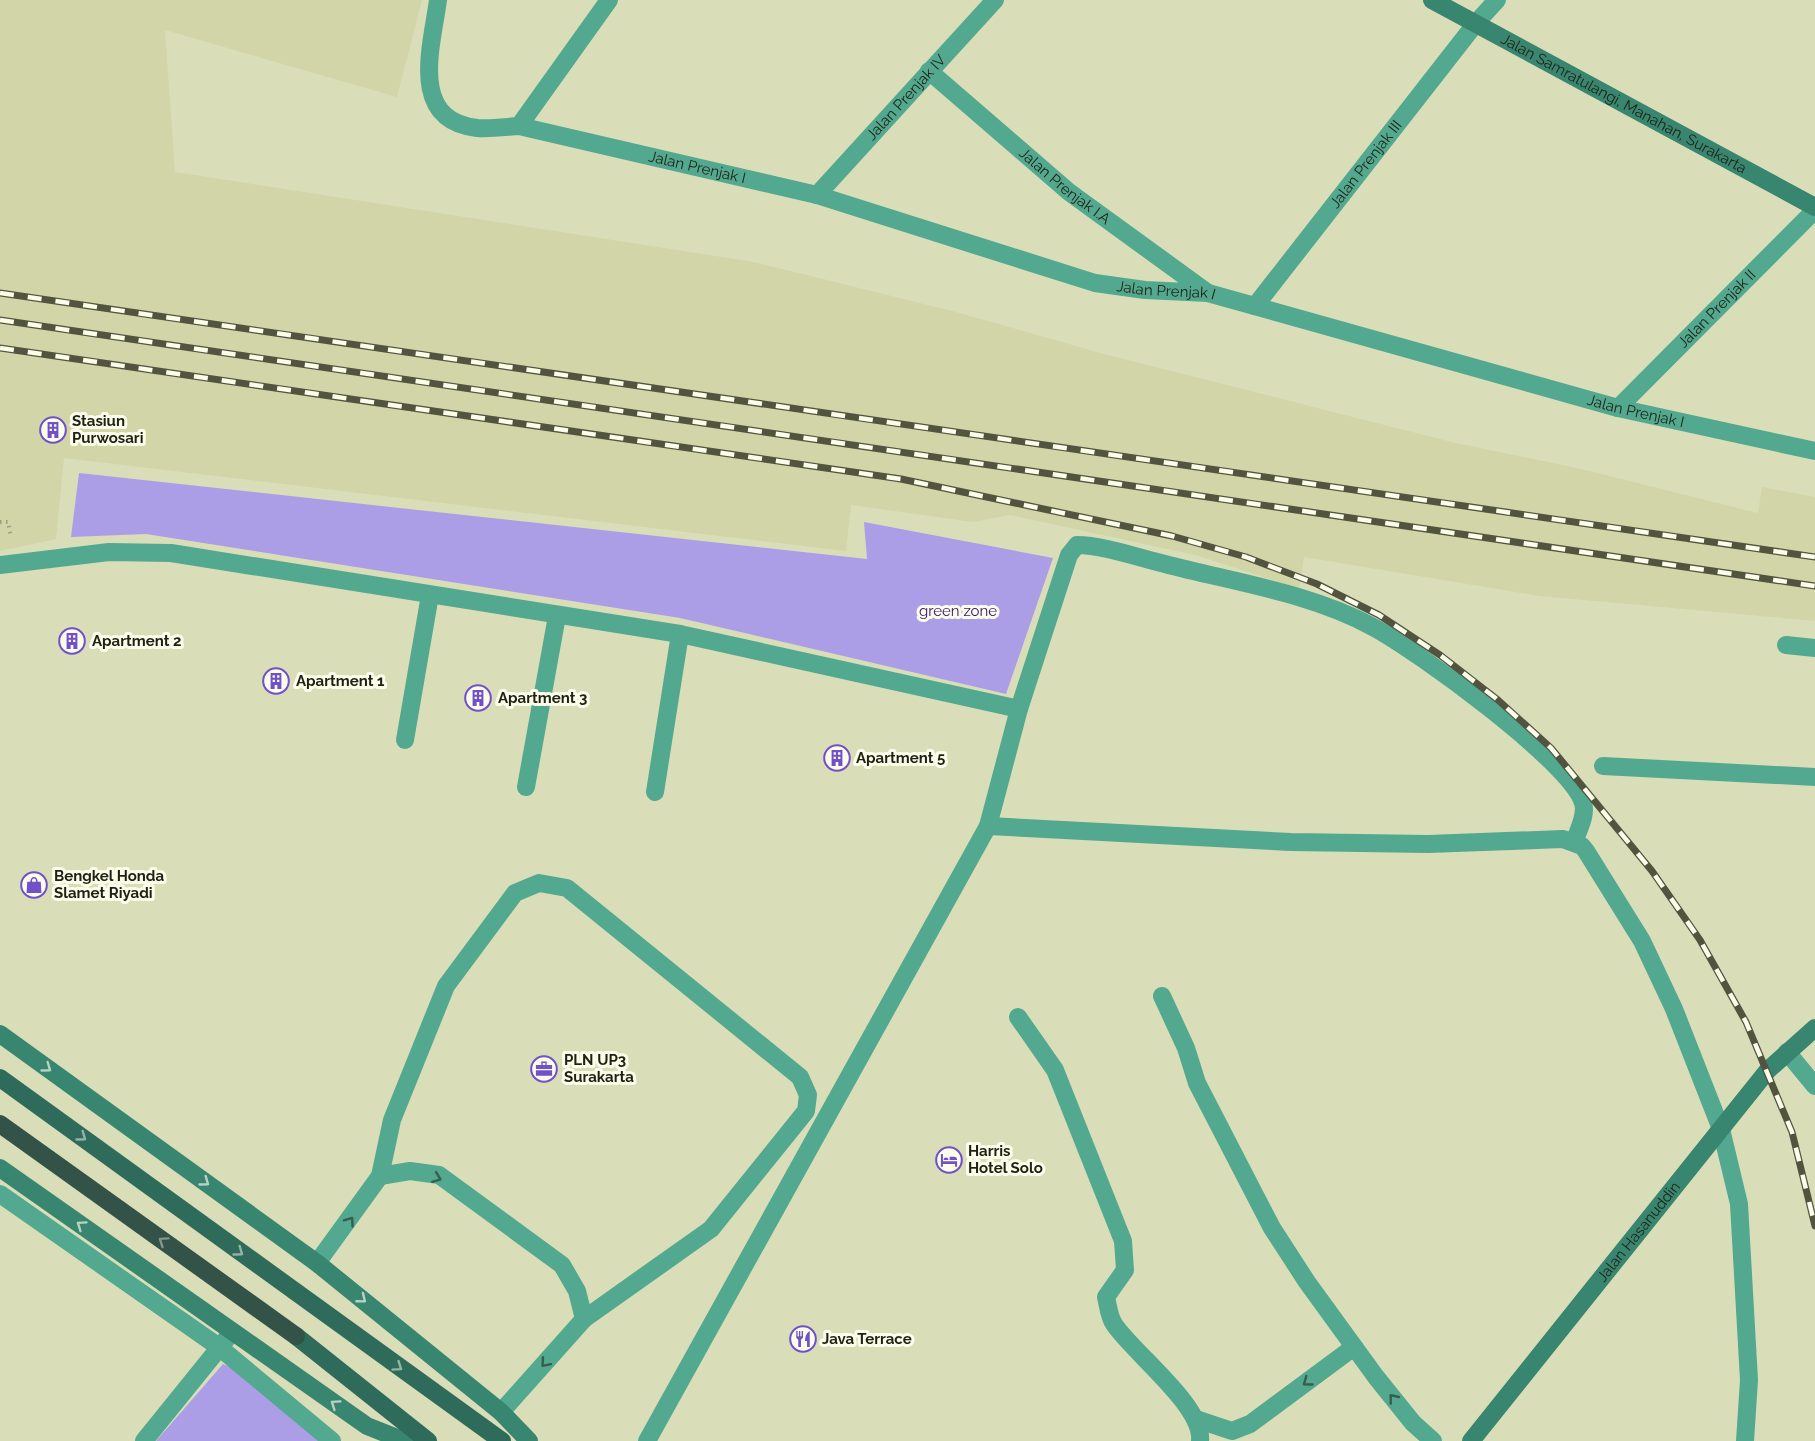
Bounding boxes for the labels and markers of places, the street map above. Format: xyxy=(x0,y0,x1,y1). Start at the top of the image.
place label: Stasiun Purwosari xyxy=(72,412,143,447)
building icon: Stasiun Purwosari xyxy=(38,415,68,445)
building icon: Apartment 2 xyxy=(57,626,87,656)
place label: Apartment 2 xyxy=(92,632,182,650)
building icon: Apartment 1 xyxy=(261,666,291,696)
place label: Apartment 1 xyxy=(296,672,385,690)
building icon: Apartment 3 xyxy=(463,683,493,713)
place label: Apartment 3 xyxy=(498,689,587,707)
building icon: Apartment 5 xyxy=(822,743,852,773)
place label: Apartment 5 xyxy=(856,749,945,767)
place label: Bengkel Honda Slamet Riyadi xyxy=(54,867,165,902)
shop icon: Bengkel Honda Slamet Riyadi xyxy=(19,870,49,900)
place label: PLN UP3 Surakarta xyxy=(564,1051,634,1086)
office icon: PLN UP3 Surakarta xyxy=(529,1054,559,1084)
place label: Harris Hotel Solo xyxy=(968,1142,1043,1177)
hotel icon: Harris Hotel Solo xyxy=(934,1145,964,1175)
restaurant icon: Java Terrace xyxy=(788,1324,818,1354)
place label: Java Terrace xyxy=(822,1330,912,1348)

